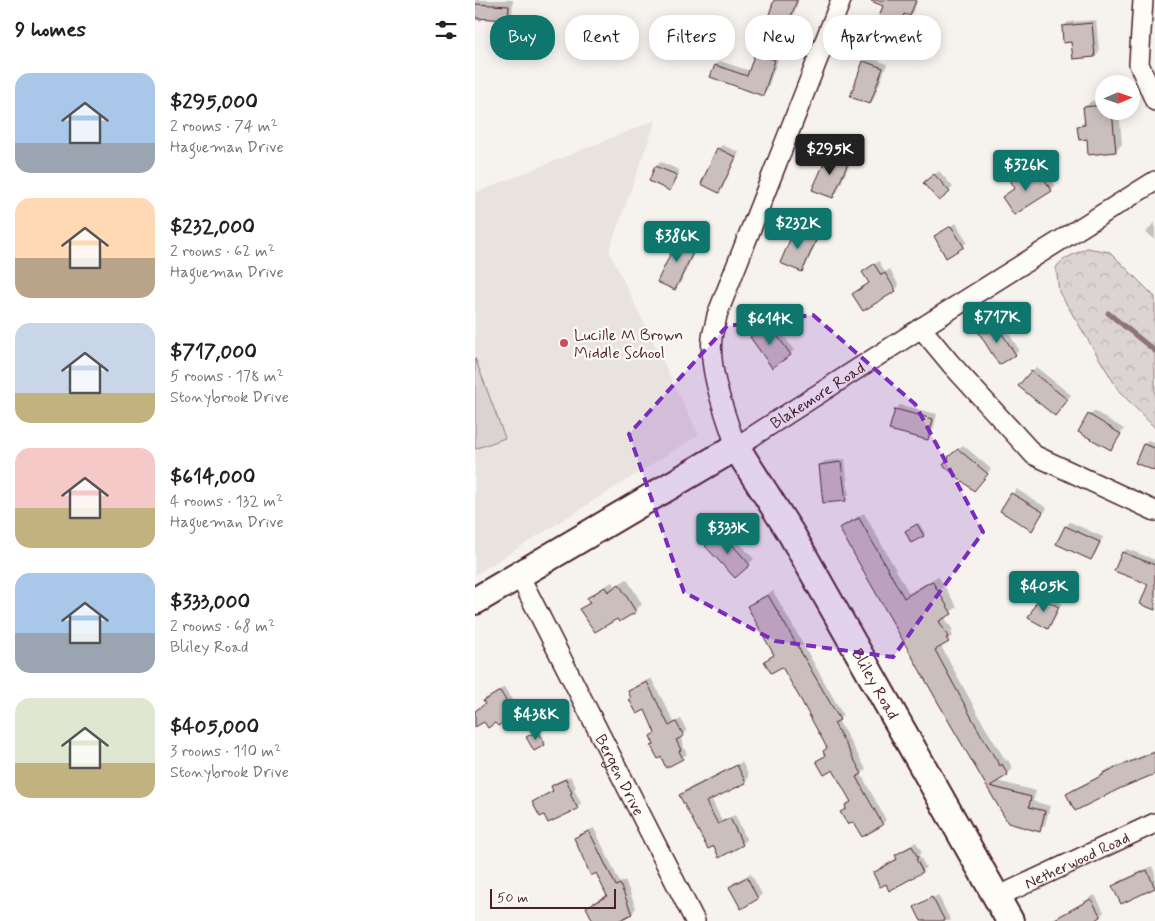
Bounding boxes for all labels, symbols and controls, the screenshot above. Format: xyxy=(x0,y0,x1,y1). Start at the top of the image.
chip: Buy xyxy=(490,15,555,60)
chip: Rent xyxy=(565,15,639,60)
chip: Filters xyxy=(649,15,735,60)
chip: New xyxy=(745,15,813,60)
chip: Apartment xyxy=(823,15,941,60)
text: 9 homes xyxy=(15,16,86,44)
icon: filters xyxy=(432,16,460,44)
north arrow xyxy=(1095,75,1140,120)
map controls xyxy=(1095,75,1140,120)
text: $295,000 xyxy=(170,88,258,116)
icon: home xyxy=(55,93,115,153)
text: 2 rooms · 74 m² xyxy=(170,116,278,137)
pin: $295K xyxy=(795,134,865,176)
text: Hagueman Drive xyxy=(170,137,284,158)
text: $295K xyxy=(807,139,853,160)
pin: $326K xyxy=(991,150,1061,192)
text: $326K xyxy=(1004,155,1048,176)
pin: $232K xyxy=(763,208,833,250)
text: $232,000 xyxy=(170,213,255,241)
text: $232K xyxy=(776,213,820,234)
icon: home xyxy=(55,218,115,278)
pin: $386K xyxy=(642,220,712,263)
text: $386K xyxy=(655,226,699,247)
text: 2 rooms · 62 m² xyxy=(170,241,275,262)
text: Hagueman Drive xyxy=(170,262,284,283)
pin: $717K xyxy=(962,302,1032,344)
pin: $614K xyxy=(735,304,805,346)
text: $717K xyxy=(974,307,1020,328)
text: $614K xyxy=(747,309,793,330)
place label: Lucille M Brown Middle School xyxy=(574,325,683,364)
marker: Lucille M Brown Middle School xyxy=(558,337,570,349)
text: $717,000 xyxy=(170,338,257,366)
icon: home xyxy=(55,343,115,403)
street label: Blakemore Road xyxy=(767,358,869,434)
text: 5 rooms · 178 m² xyxy=(170,366,284,387)
text: Stonybrook Drive xyxy=(170,387,289,408)
text: $614,000 xyxy=(170,463,255,491)
icon: home xyxy=(55,468,115,528)
text: 4 rooms · 132 m² xyxy=(170,491,283,512)
text: Hagueman Drive xyxy=(170,512,284,533)
pin: $333K xyxy=(693,512,763,555)
text: $333K xyxy=(707,518,749,539)
pin: $405K xyxy=(1009,570,1079,613)
text: $405K xyxy=(1020,576,1068,597)
text: $333,000 xyxy=(170,588,250,616)
icon: home xyxy=(55,593,115,653)
text: 2 rooms · 68 m² xyxy=(170,616,275,637)
text: Bliley Road xyxy=(170,637,248,658)
street label: Bliley Road xyxy=(846,645,903,724)
pin: $438K xyxy=(501,698,571,741)
text: $438K xyxy=(513,704,559,725)
text: $405,000 xyxy=(170,713,259,741)
icon: home xyxy=(55,718,115,778)
street label: Bergen Drive xyxy=(590,731,649,820)
text: 3 rooms · 110 m² xyxy=(170,741,281,762)
text: Stonybrook Drive xyxy=(170,762,289,783)
street label: Netherwood Road xyxy=(1021,827,1133,895)
scale bar xyxy=(490,886,616,909)
text: 50 m xyxy=(497,889,528,907)

